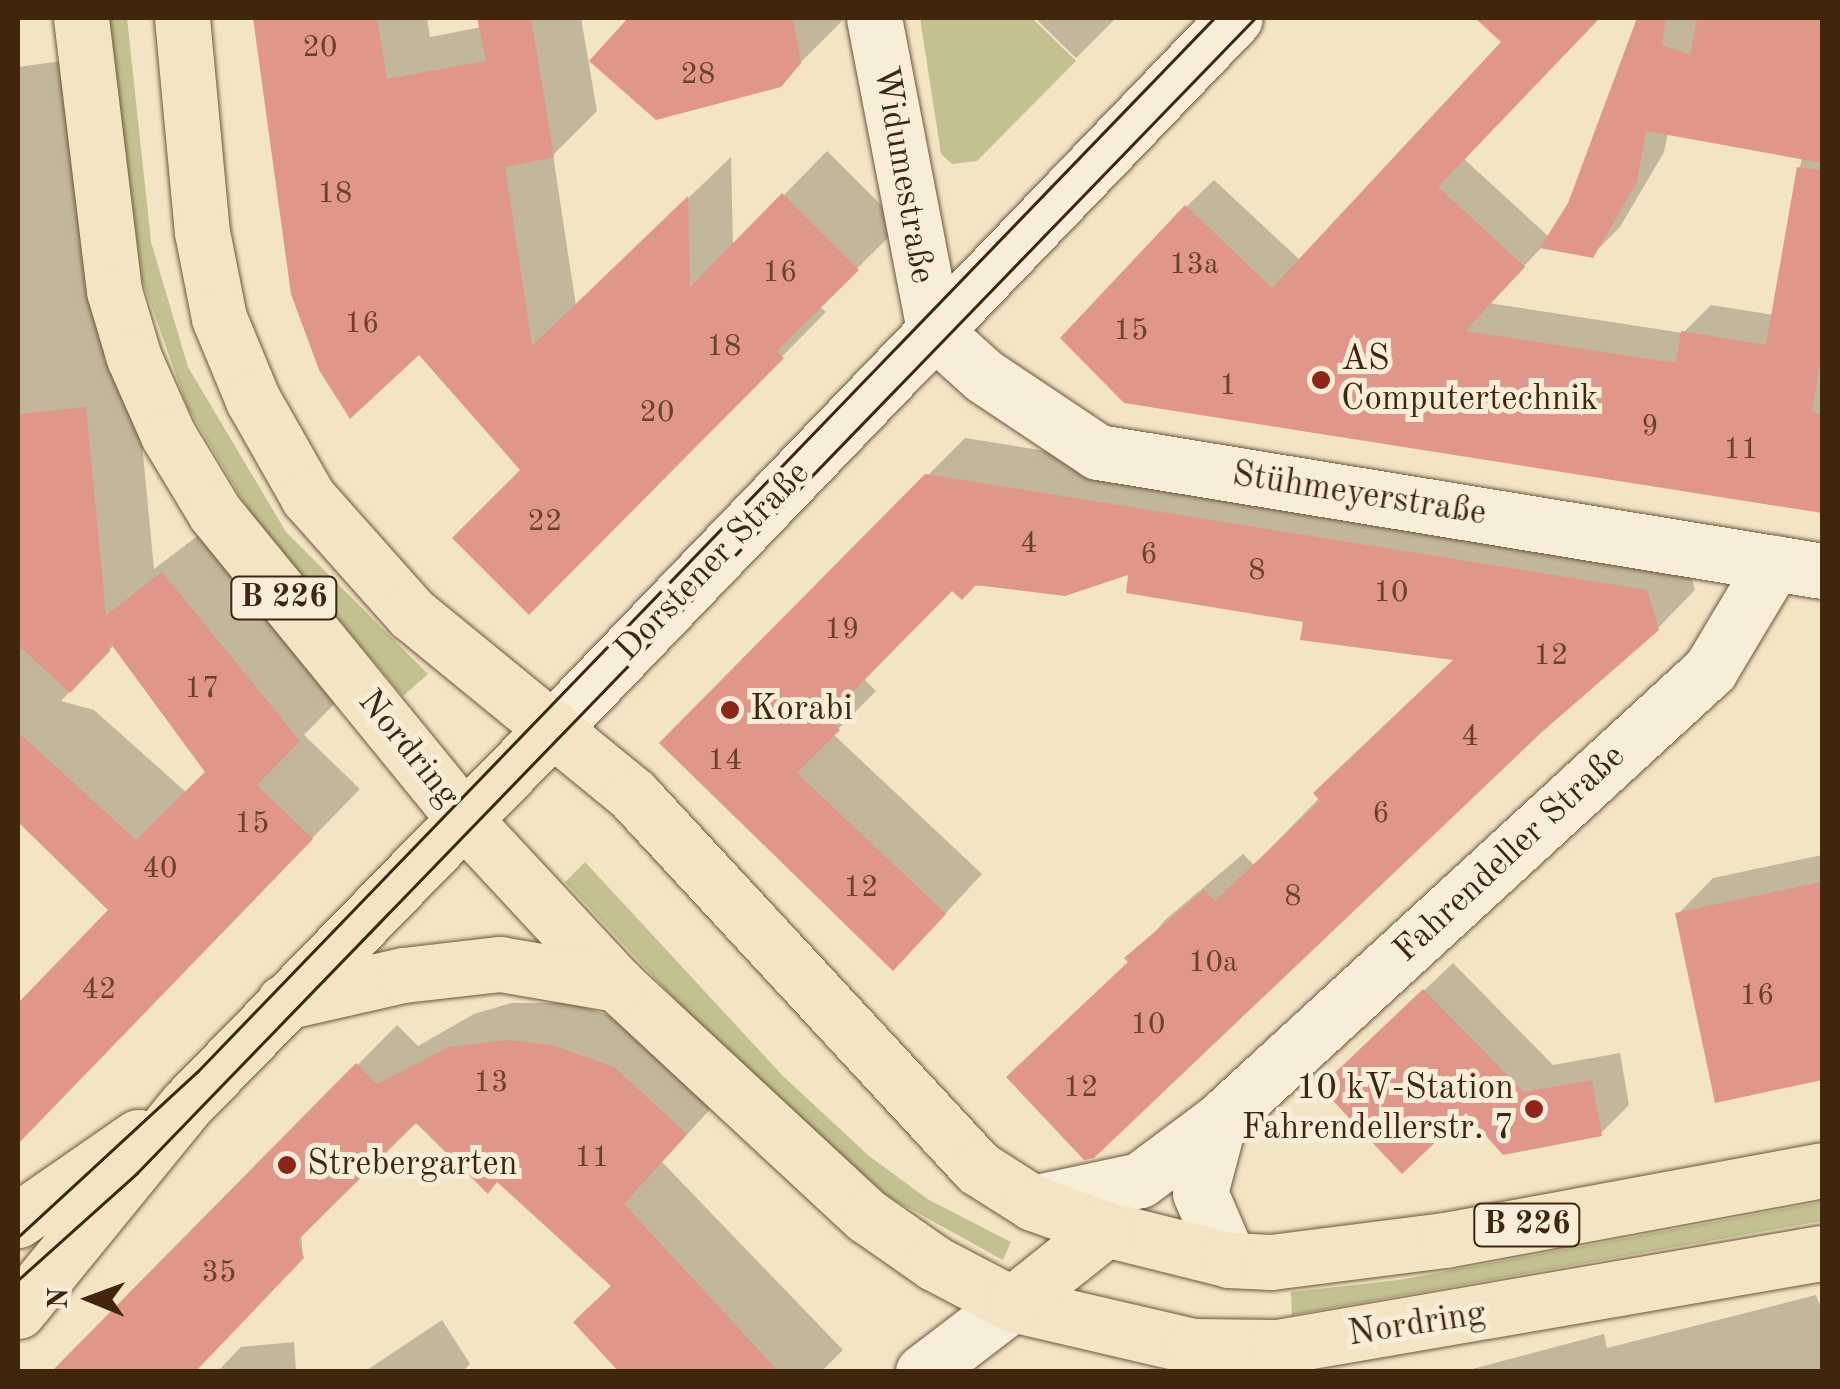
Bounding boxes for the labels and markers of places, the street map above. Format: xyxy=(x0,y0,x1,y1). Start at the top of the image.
place label: AS Computertechnik xyxy=(1341,339,1598,421)
marker: AS Computertechnik xyxy=(1310,369,1332,391)
place label: Korabi xyxy=(750,689,853,731)
marker: Korabi xyxy=(719,699,741,721)
place label: 10 kV-Station Fahrendellerstr. 7 xyxy=(1241,1068,1514,1150)
marker: 10 kV-Station Fahrendellerstr. 7 xyxy=(1523,1098,1545,1120)
place label: Strebergarten xyxy=(307,1144,518,1186)
marker: Strebergarten xyxy=(276,1154,298,1176)

